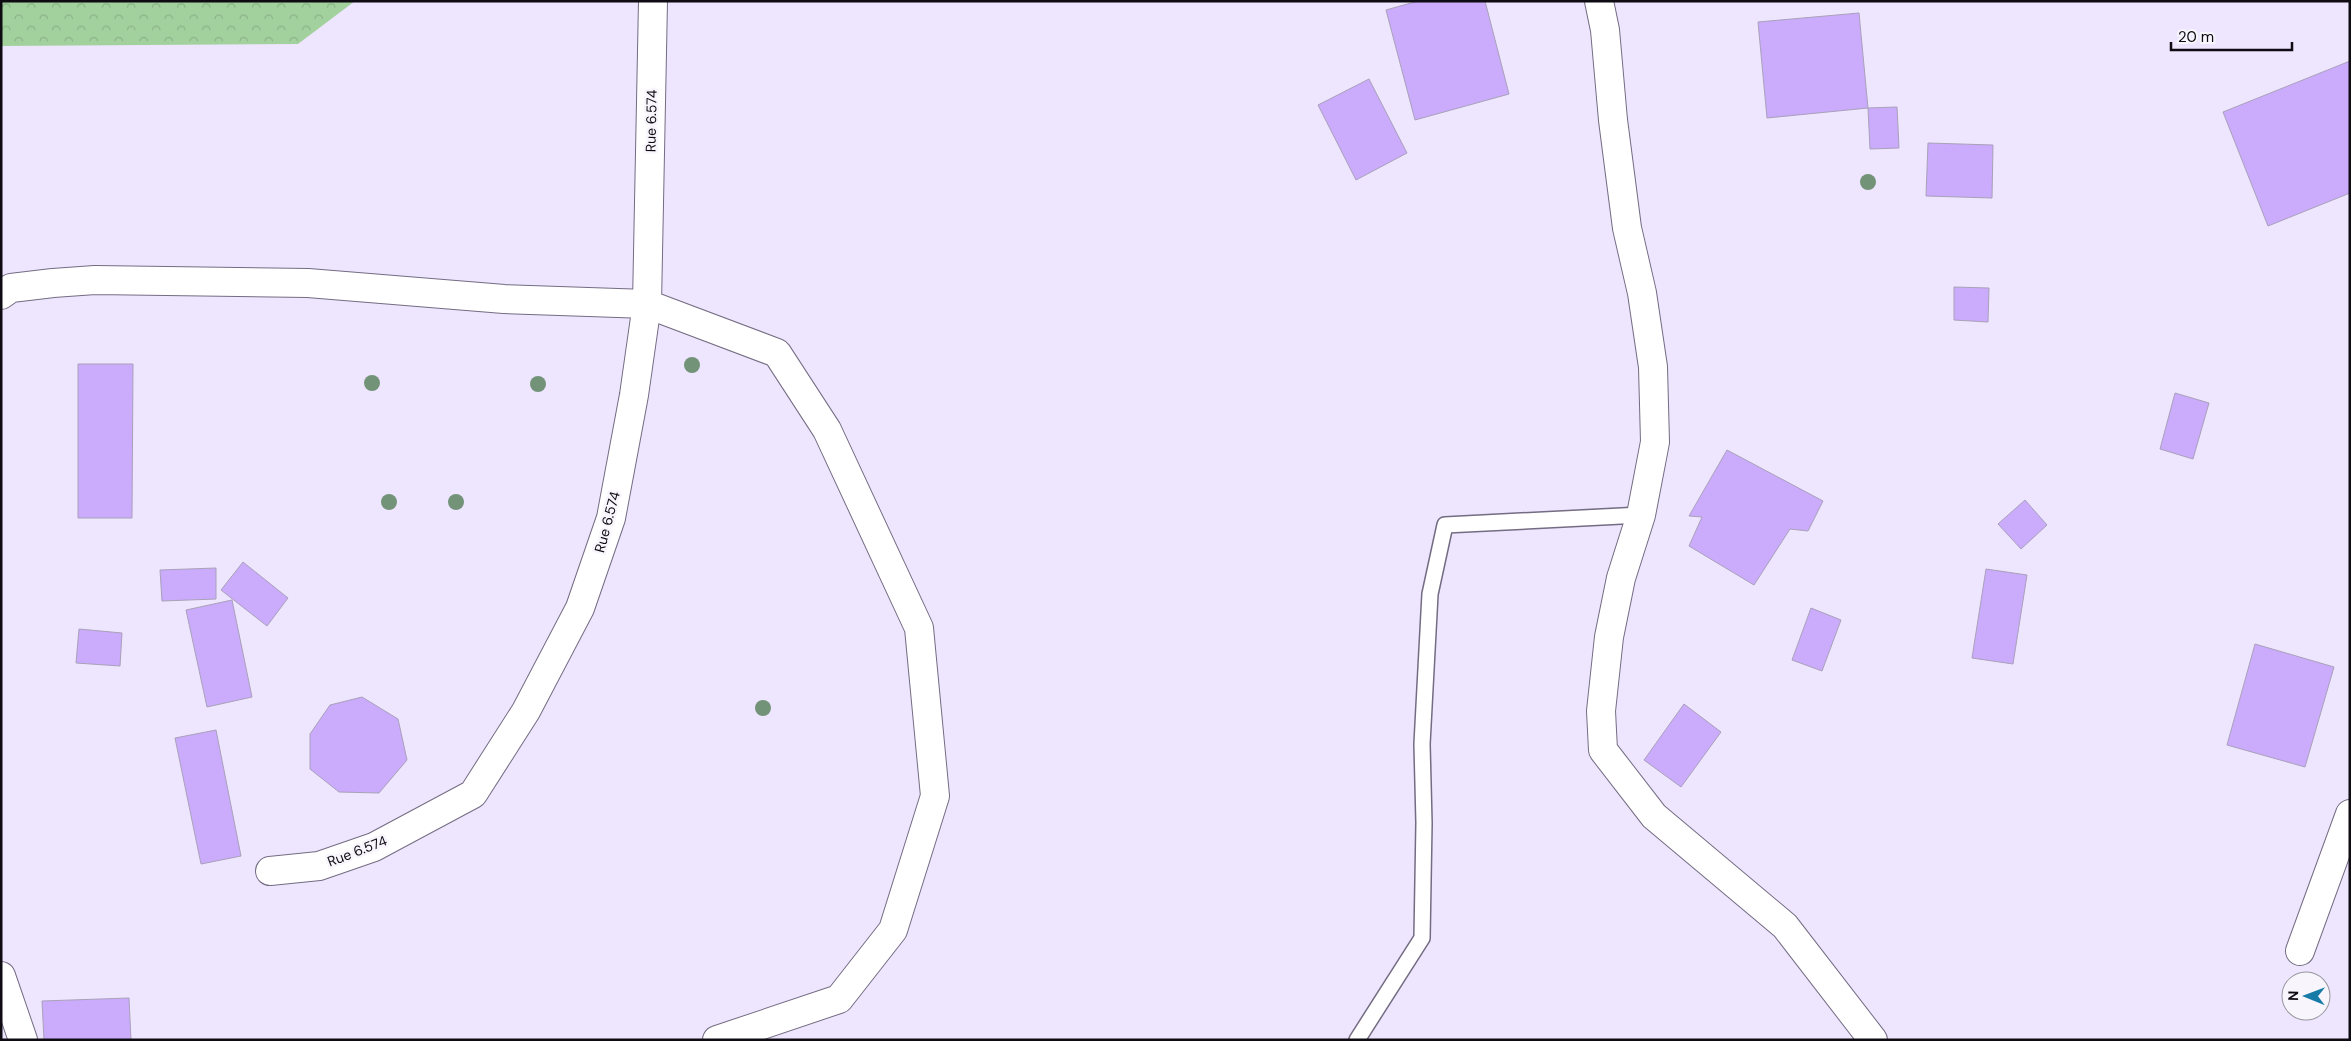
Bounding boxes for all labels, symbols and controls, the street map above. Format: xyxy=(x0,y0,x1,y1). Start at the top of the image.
scale bar xyxy=(2171,20,2292,52)
text: 20 m xyxy=(2178,27,2214,47)
street label: Rue 6.574 xyxy=(641,89,661,152)
street label: Rue 6.574 xyxy=(590,489,624,555)
street label: Rue 6.574 xyxy=(325,831,390,871)
north arrow xyxy=(2281,971,2331,1021)
text: N xyxy=(2284,991,2302,1001)

